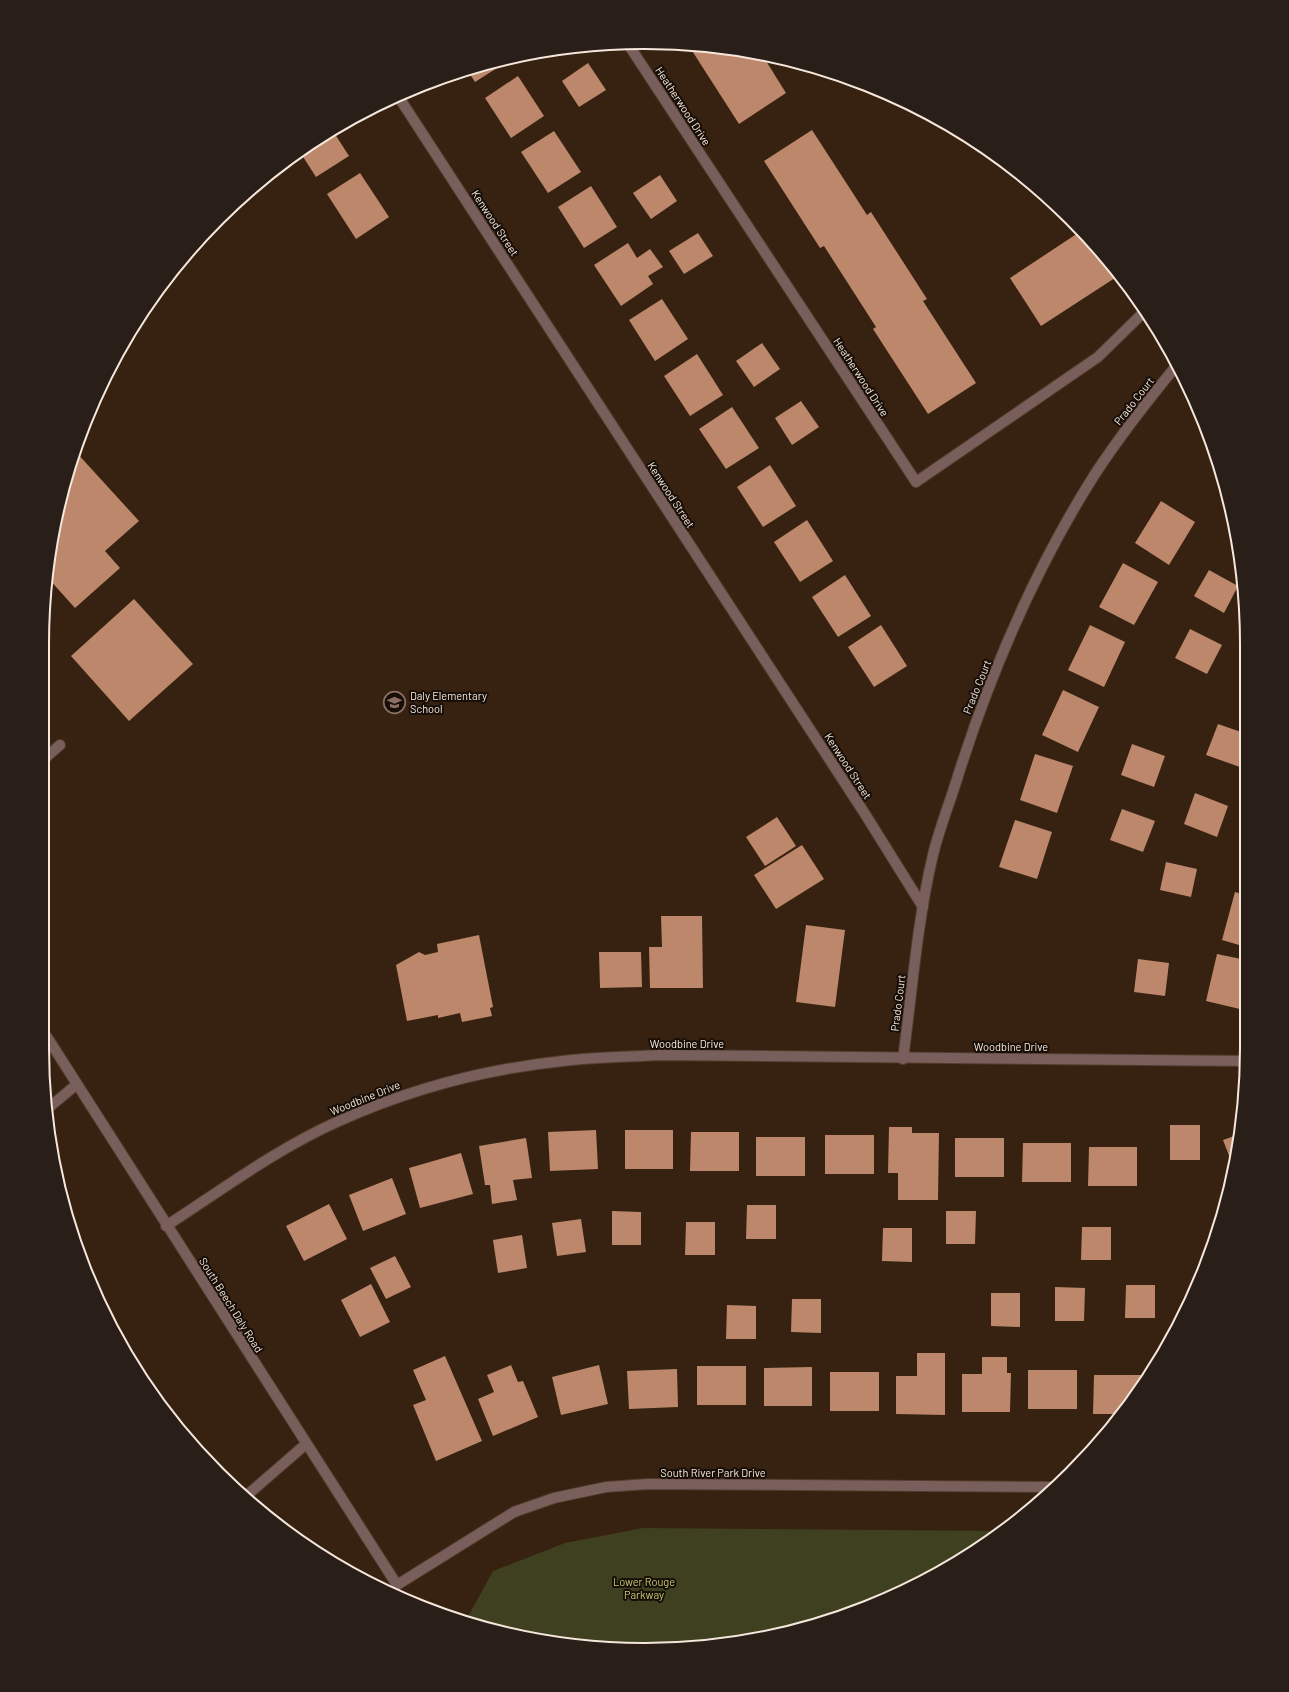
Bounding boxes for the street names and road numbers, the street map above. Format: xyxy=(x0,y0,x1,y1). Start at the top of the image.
street label: Heatherwood Drive xyxy=(653,64,714,148)
street label: Kenwood Street xyxy=(469,187,522,258)
street label: Heatherwood Drive xyxy=(831,335,892,419)
street label: Prado Court xyxy=(1111,374,1156,427)
street label: Kenwood Street xyxy=(645,459,698,530)
street label: Prado Court xyxy=(960,658,993,716)
street label: Kenwood Street xyxy=(822,730,875,801)
street label: Prado Court xyxy=(888,974,907,1032)
street label: Woodbine Drive xyxy=(650,1037,724,1050)
street label: Woodbine Drive xyxy=(974,1040,1048,1053)
street label: Woodbine Drive xyxy=(328,1078,402,1117)
street label: South Beech Daly Road xyxy=(197,1255,266,1355)
street label: South River Park Drive xyxy=(660,1466,766,1479)

